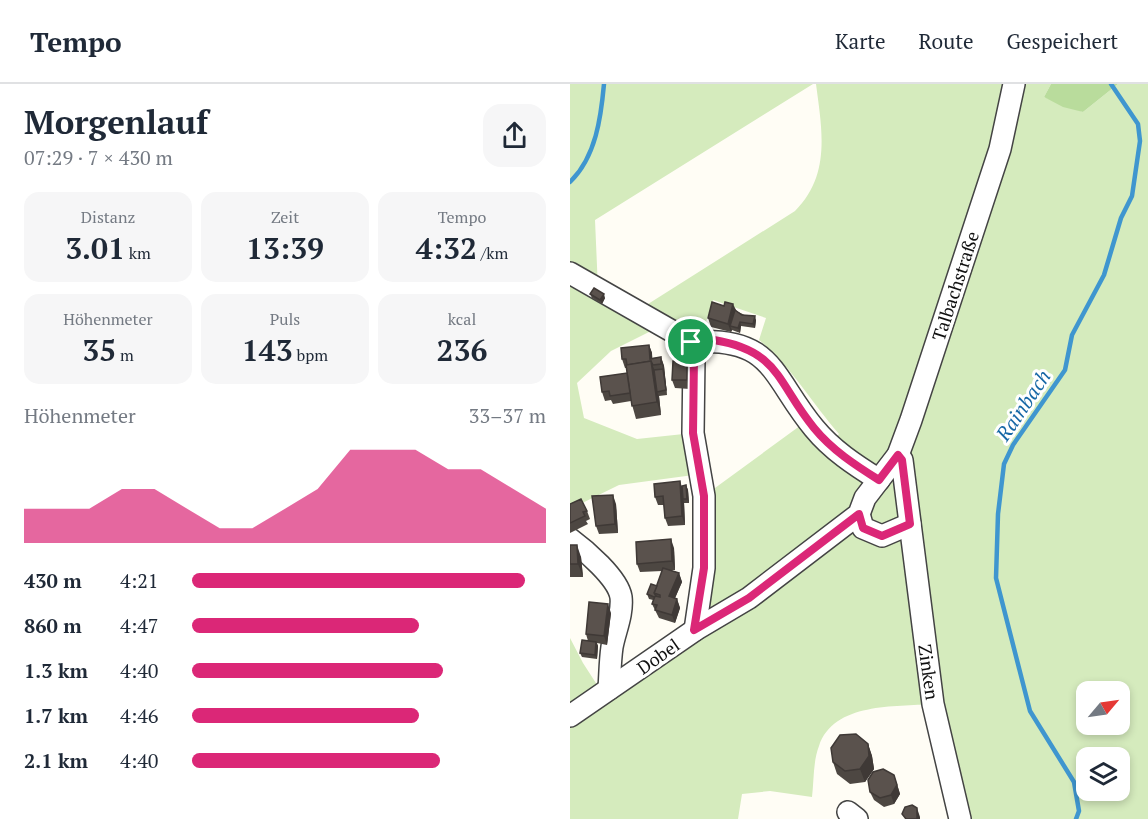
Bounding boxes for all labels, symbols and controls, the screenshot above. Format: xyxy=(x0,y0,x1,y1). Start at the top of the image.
text: Tempo xyxy=(30,23,122,60)
text: Karte xyxy=(835,27,886,55)
text: Route xyxy=(919,27,974,55)
text: Gespeichert xyxy=(1007,27,1118,55)
text: Morgenlauf xyxy=(24,100,208,143)
button: share xyxy=(483,104,546,167)
text: 07:29 · 7 × 430 m xyxy=(24,144,173,171)
text: Distanz xyxy=(81,206,135,228)
text: Zeit xyxy=(271,206,299,228)
text: Tempo xyxy=(438,206,486,228)
text: 3.01 xyxy=(65,228,125,268)
text: 13:39 xyxy=(246,228,324,268)
text: 4:32 xyxy=(416,228,477,268)
street label: Talbachstraße xyxy=(926,228,984,344)
text: km xyxy=(125,242,151,264)
text: /km xyxy=(477,242,508,264)
text: Höhenmeter xyxy=(63,308,153,330)
text: Puls xyxy=(270,308,300,330)
text: kcal xyxy=(448,308,476,330)
pin xyxy=(665,316,716,367)
icon: arrive xyxy=(674,325,707,358)
text: 35 xyxy=(82,330,116,370)
text: 143 xyxy=(242,330,293,370)
text: 236 xyxy=(437,330,487,370)
text: m xyxy=(116,344,134,366)
text: bpm xyxy=(293,344,328,366)
water label: Rainbach xyxy=(989,364,1057,447)
text: Höhenmeter xyxy=(24,402,136,429)
text: 33–37 m xyxy=(469,402,546,429)
text: 430 m xyxy=(24,567,82,594)
text: 4:21 xyxy=(120,567,159,594)
text: 860 m xyxy=(24,612,82,639)
text: 4:47 xyxy=(120,612,159,639)
street label: Dobel xyxy=(632,633,684,679)
street label: Zinken xyxy=(913,643,945,702)
text: 1.3 km xyxy=(24,657,88,684)
text: 4:40 xyxy=(120,657,159,684)
north arrow xyxy=(1076,681,1130,735)
map controls xyxy=(1076,681,1130,801)
text: 1.7 km xyxy=(24,702,88,729)
text: 4:46 xyxy=(120,702,159,729)
text: 2.1 km xyxy=(24,747,88,774)
text: 4:40 xyxy=(120,747,159,774)
button: layers xyxy=(1076,747,1130,801)

